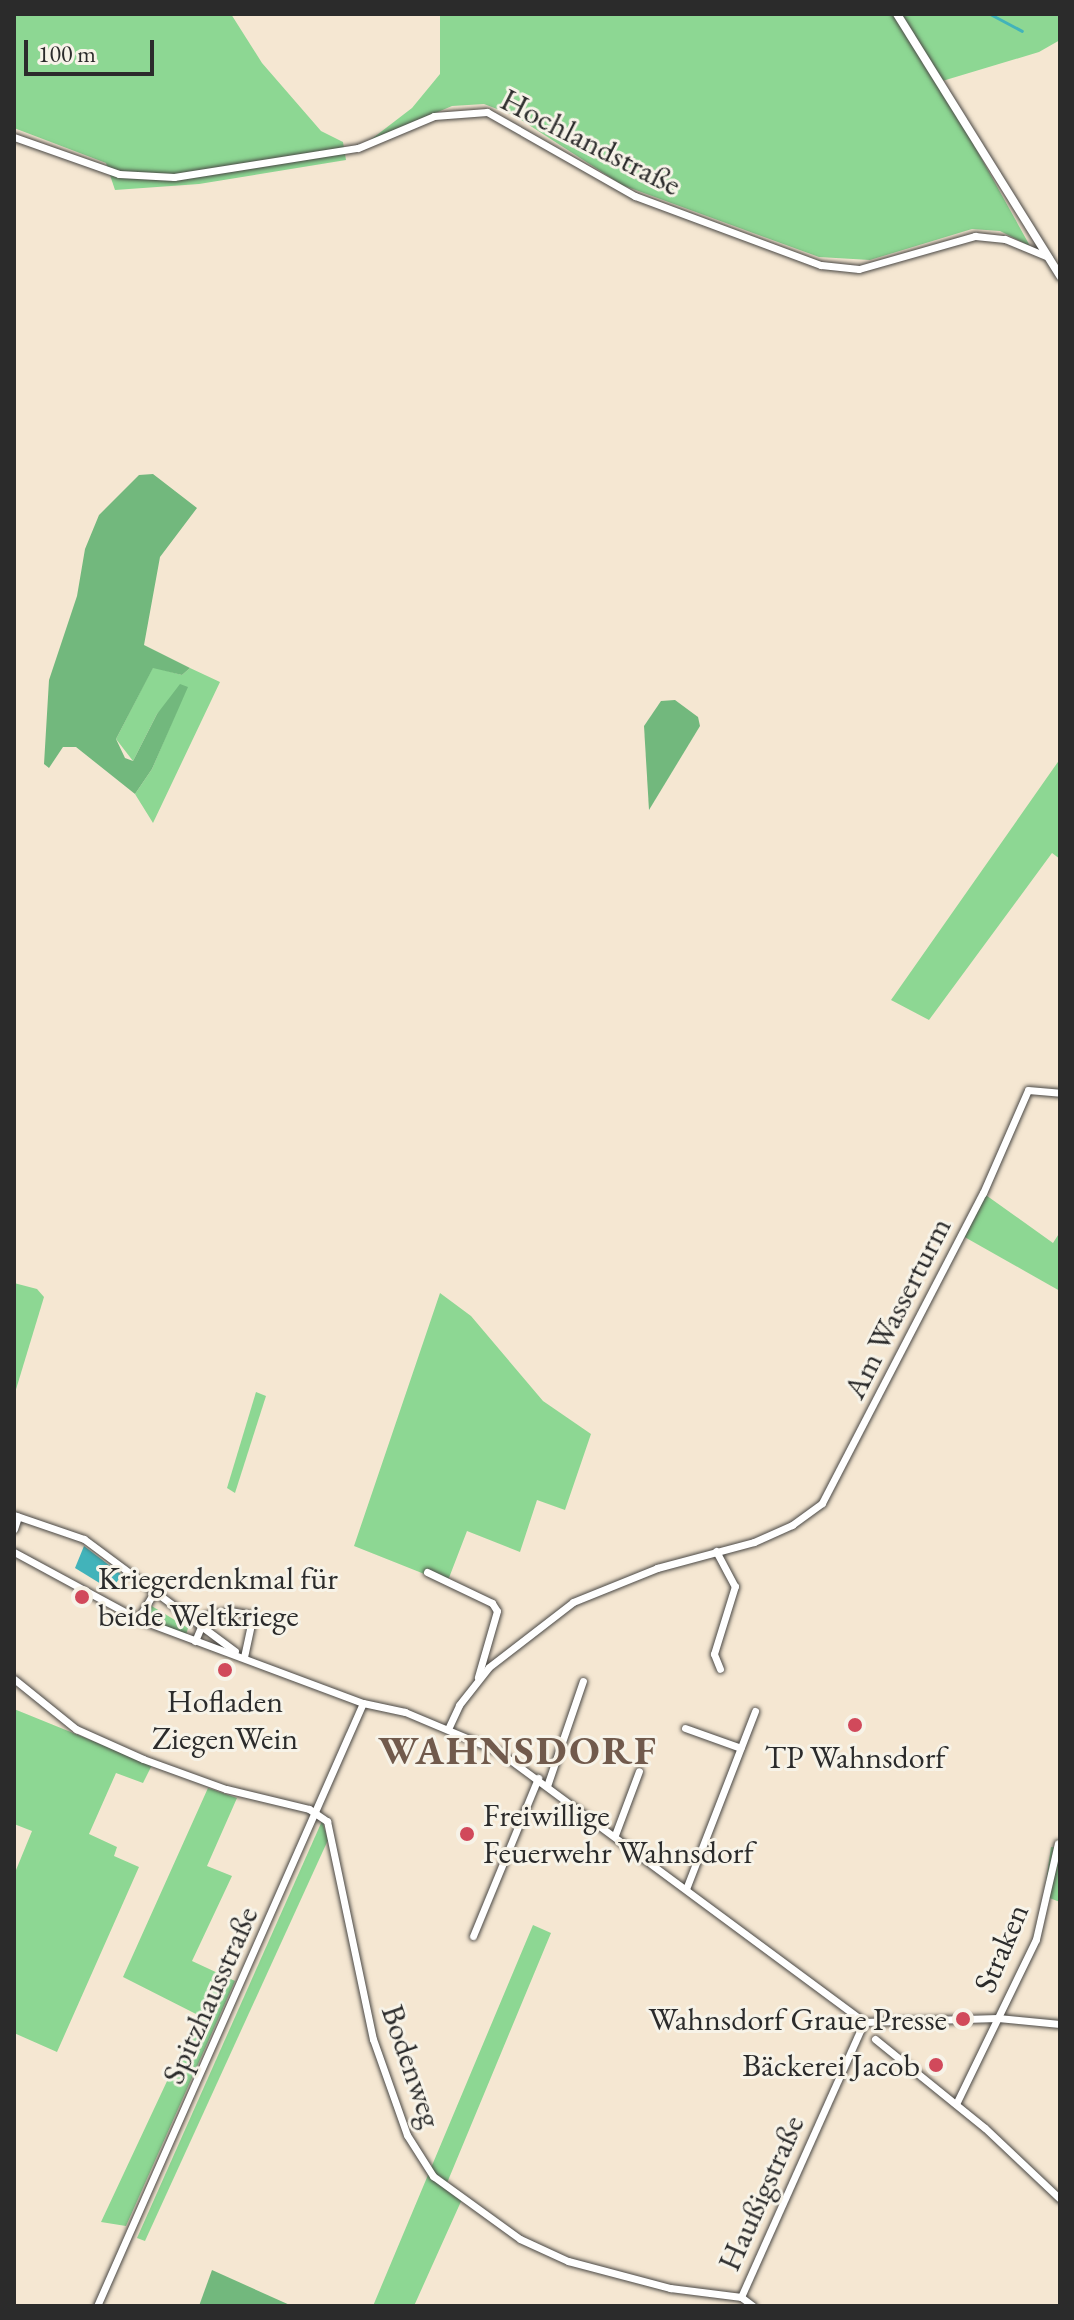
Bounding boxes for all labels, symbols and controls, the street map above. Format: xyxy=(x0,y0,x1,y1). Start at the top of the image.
scale bar xyxy=(28,24,158,74)
text: 100 m xyxy=(38,38,96,69)
street label: Hochlandstraße xyxy=(494,80,688,204)
street label: Am Wasserturm xyxy=(835,1211,959,1405)
place label: Kriegerdenkmal für beide Weltkriege xyxy=(98,1560,338,1635)
marker: Kriegerdenkmal für beide Weltkriege xyxy=(73,1588,91,1606)
marker: Hofladen ZiegenWein xyxy=(216,1661,234,1679)
place label: Hofladen ZiegenWein xyxy=(152,1683,298,1758)
marker: TP Wahnsdorf xyxy=(846,1716,864,1734)
district label: WAHNSDORF xyxy=(378,1726,658,1774)
place label: TP Wahnsdorf xyxy=(765,1738,945,1776)
place label: Freiwillige Feuerwehr Wahnsdorf xyxy=(483,1797,754,1872)
marker: Freiwillige Feuerwehr Wahnsdorf xyxy=(458,1825,476,1843)
street label: Straken xyxy=(965,1898,1037,1998)
street label: Spitzhausstraße xyxy=(154,1900,266,2090)
street label: Bodenweg xyxy=(373,2000,451,2132)
place label: Wahnsdorf Graue Presse xyxy=(649,2000,947,2038)
marker: Wahnsdorf Graue Presse xyxy=(954,2010,972,2028)
place label: Bäckerei Jacob xyxy=(742,2046,920,2084)
marker: Bäckerei Jacob xyxy=(927,2056,945,2074)
street label: Haußigstraße xyxy=(710,2109,812,2277)

